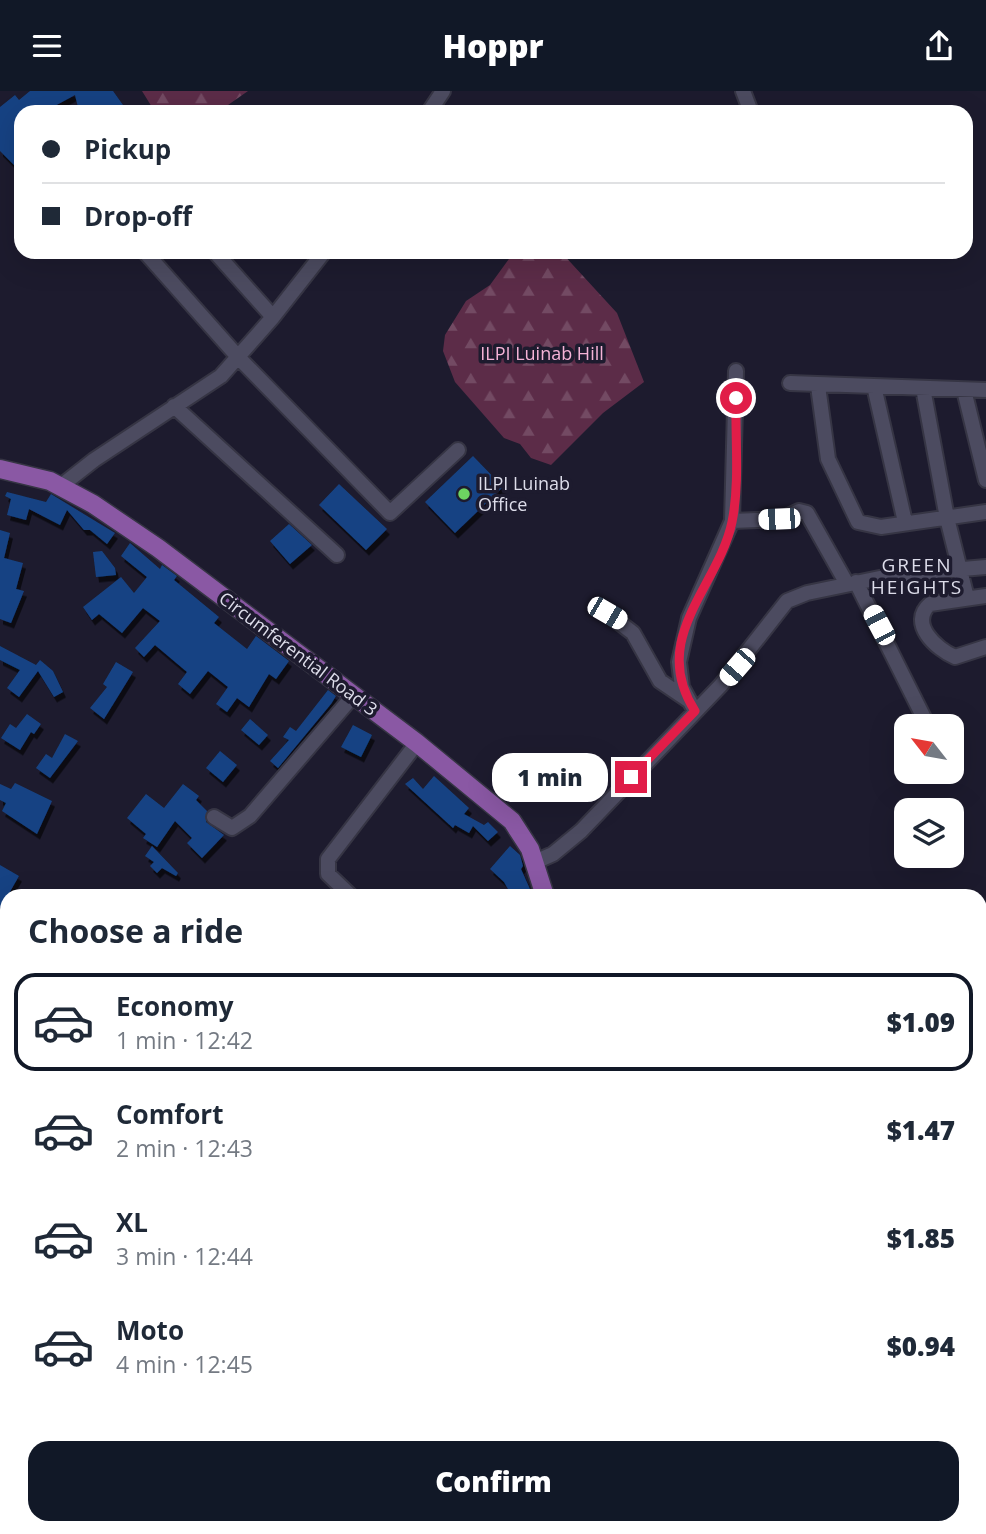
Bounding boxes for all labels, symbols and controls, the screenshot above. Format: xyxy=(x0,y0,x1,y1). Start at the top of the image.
text: Hoppr xyxy=(442,24,544,67)
icon: menu xyxy=(28,27,66,65)
icon: share xyxy=(920,27,958,65)
text: Pickup xyxy=(84,131,171,167)
text: Drop-off xyxy=(84,198,192,234)
park label: ILPI Luinab Hill xyxy=(480,341,604,365)
route start xyxy=(720,382,752,414)
place label: ILPI Luinab Office xyxy=(478,471,570,516)
marker: ILPI Luinab Office xyxy=(456,486,472,502)
car xyxy=(758,508,801,530)
district label: GREEN HEIGHTS xyxy=(871,552,963,600)
street label: Circumferential Road 3 xyxy=(215,586,383,721)
car xyxy=(584,593,631,633)
car xyxy=(860,602,899,648)
car xyxy=(716,644,759,690)
north arrow xyxy=(894,714,964,784)
map controls xyxy=(894,714,964,868)
callout: 1 min xyxy=(491,753,606,801)
text: 1 min xyxy=(517,761,583,793)
route end xyxy=(615,761,647,793)
button: layers xyxy=(894,798,964,868)
text: Choose a ride xyxy=(28,909,243,952)
text: Economy xyxy=(116,988,234,1024)
icon: car xyxy=(32,991,95,1054)
text: $1.09 xyxy=(887,1004,955,1040)
text: 1 min · 12:42 xyxy=(116,1024,253,1056)
text: Comfort xyxy=(116,1096,223,1132)
icon: car xyxy=(32,1099,95,1162)
text: $1.47 xyxy=(887,1112,955,1148)
text: 2 min · 12:43 xyxy=(116,1132,253,1164)
text: XL xyxy=(116,1204,148,1240)
icon: car xyxy=(32,1207,95,1270)
text: $1.85 xyxy=(887,1220,955,1256)
text: 3 min · 12:44 xyxy=(116,1240,253,1272)
text: Moto xyxy=(116,1312,184,1348)
icon: car xyxy=(32,1315,95,1378)
text: $0.94 xyxy=(887,1328,955,1364)
text: 4 min · 12:45 xyxy=(116,1348,253,1380)
button: Confirm xyxy=(28,1441,959,1521)

